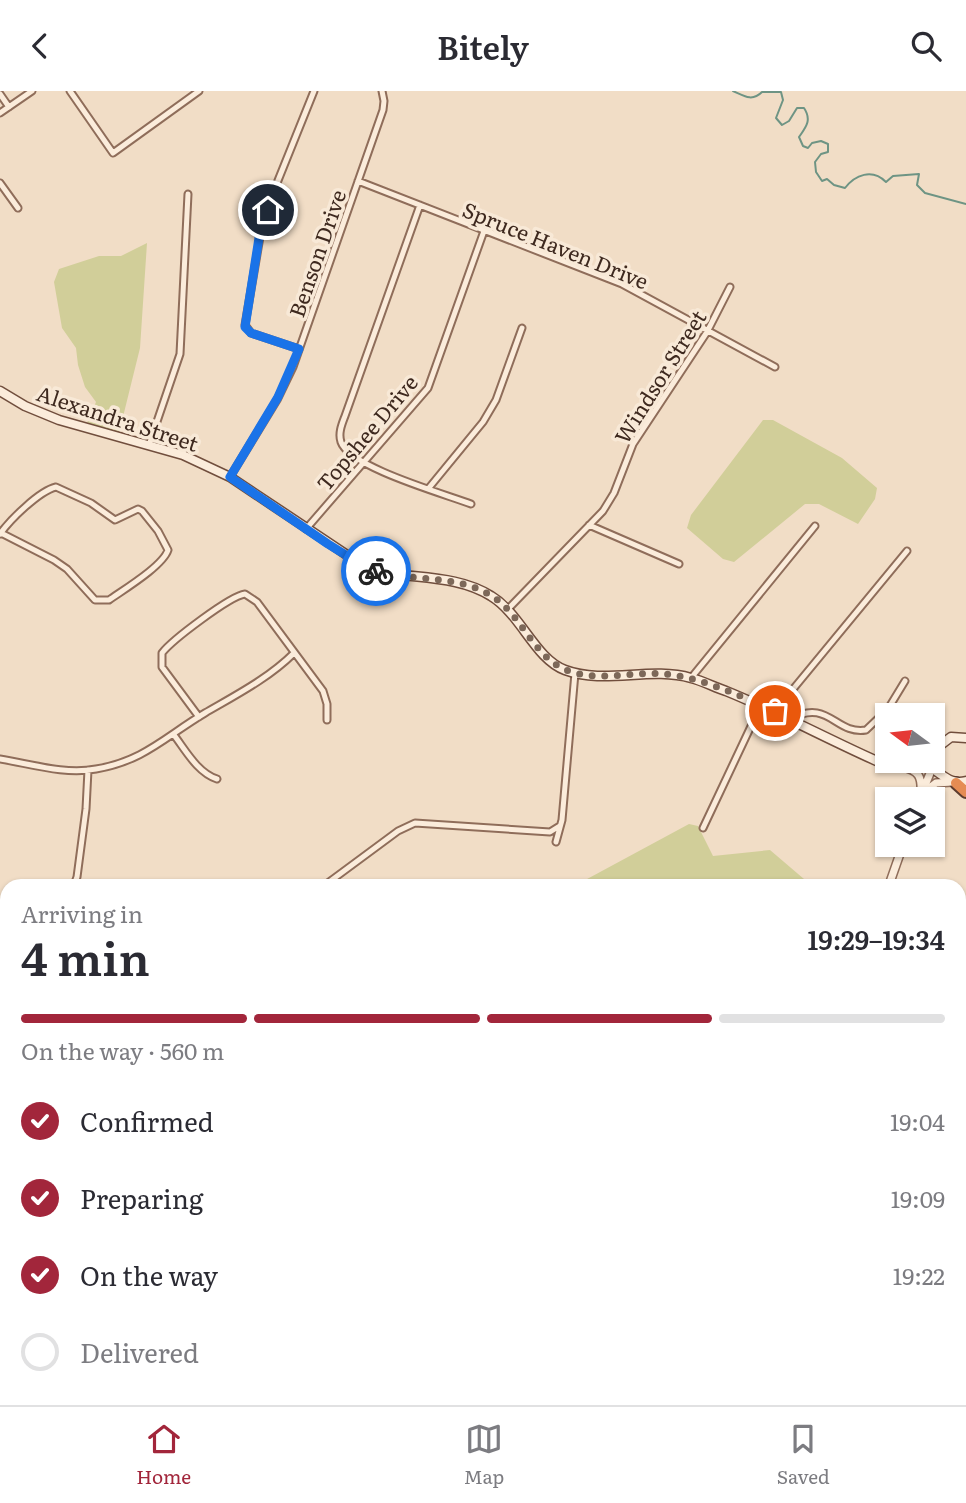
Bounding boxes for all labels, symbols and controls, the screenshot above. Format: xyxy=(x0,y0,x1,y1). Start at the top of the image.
text: Bitely xyxy=(437,22,529,70)
icon: back xyxy=(21,27,59,65)
icon: search xyxy=(907,27,945,65)
pin xyxy=(238,180,298,240)
street label: Benson Drive xyxy=(280,185,352,321)
icon: home xyxy=(249,191,287,229)
street label: Spruce Haven Drive xyxy=(458,193,654,295)
street label: Windsor Street xyxy=(606,303,713,449)
street label: Topshee Drive xyxy=(308,367,424,497)
street label: Alexandra Street xyxy=(33,376,203,458)
courier xyxy=(341,536,411,606)
icon: bike xyxy=(357,552,395,590)
pin xyxy=(745,681,805,741)
icon: bag xyxy=(756,692,794,730)
north arrow xyxy=(875,703,945,773)
map controls xyxy=(875,703,945,857)
button: layers xyxy=(875,787,945,857)
text: Arriving in xyxy=(21,896,143,930)
text: 19:29–19:34 xyxy=(808,919,945,958)
text: 4 min xyxy=(21,922,150,990)
text: On the way · 560 m xyxy=(21,1033,224,1067)
text: Confirmed xyxy=(80,1101,214,1140)
icon: check xyxy=(21,1102,59,1140)
text: 19:04 xyxy=(890,1104,945,1138)
text: Preparing xyxy=(80,1178,203,1217)
icon: check xyxy=(21,1179,59,1217)
text: 19:09 xyxy=(891,1181,945,1215)
text: On the way xyxy=(80,1255,218,1294)
icon: check xyxy=(21,1256,59,1294)
text: 19:22 xyxy=(893,1258,945,1292)
text: Delivered xyxy=(80,1332,199,1371)
tab: Home xyxy=(136,1420,191,1490)
tab: Map xyxy=(464,1420,504,1490)
tab: Saved xyxy=(777,1420,830,1490)

